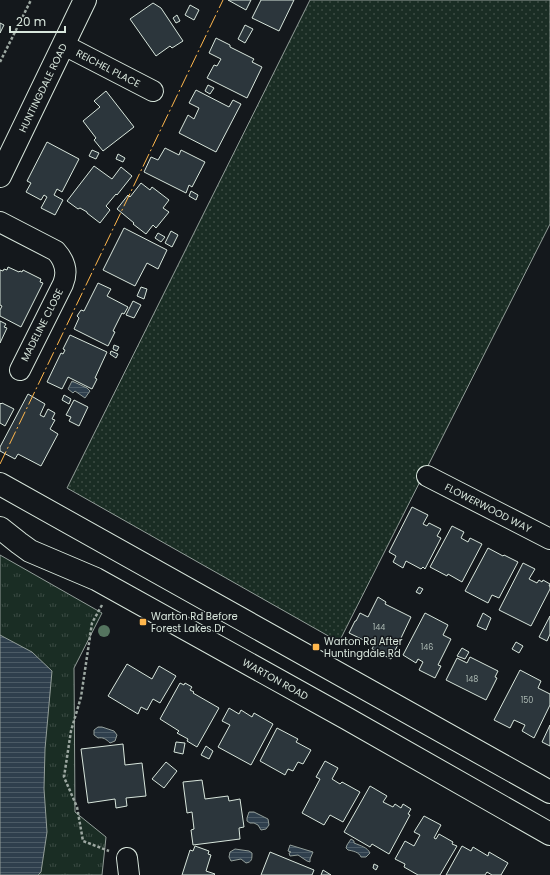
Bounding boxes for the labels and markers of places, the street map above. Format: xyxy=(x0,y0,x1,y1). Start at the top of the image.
place label: Warton Rd Before Forest Lakes Dr xyxy=(151,609,238,636)
marker: Warton Rd Before Forest Lakes Dr xyxy=(138,617,148,627)
place label: Warton Rd After Huntingdale Rd xyxy=(324,634,403,661)
marker: Warton Rd After Huntingdale Rd xyxy=(311,642,321,652)

